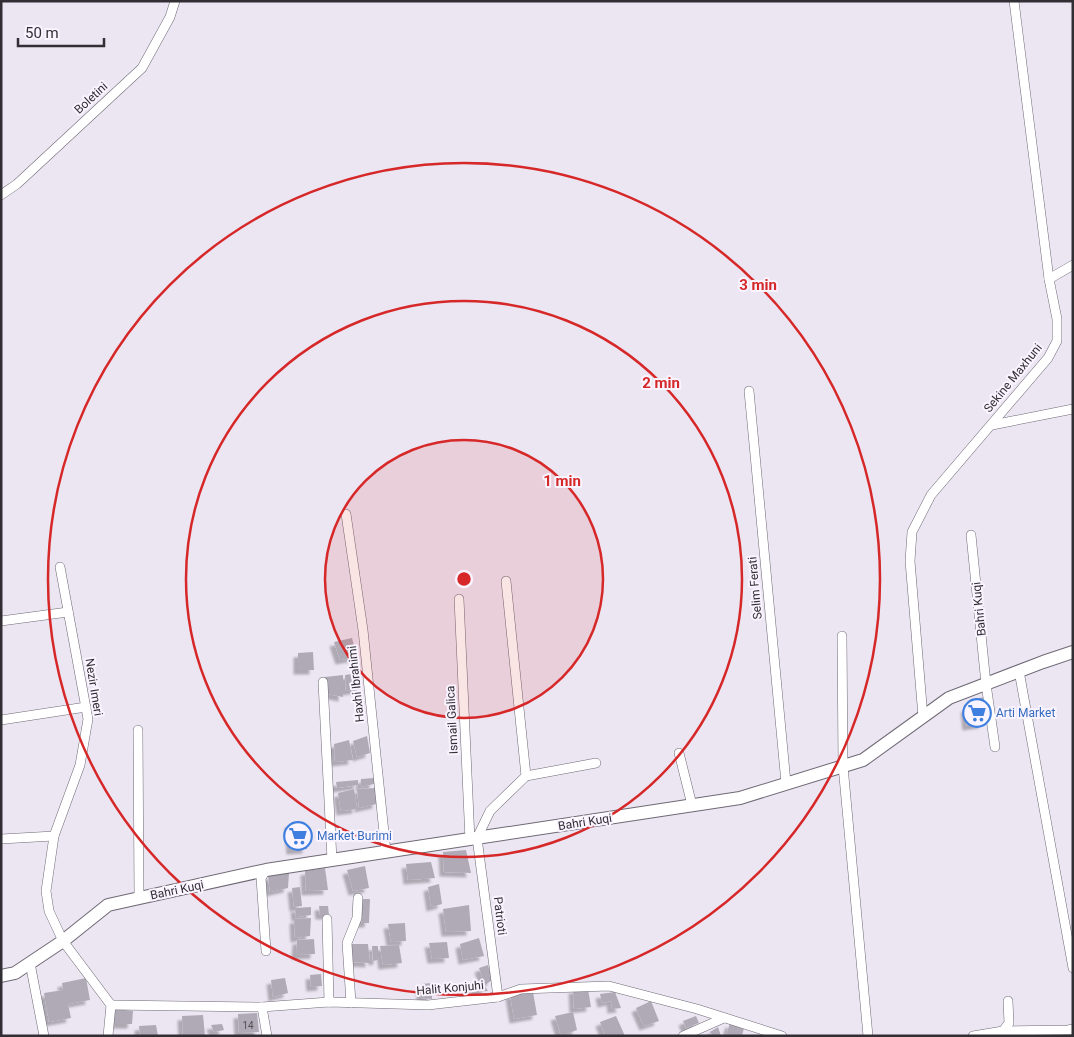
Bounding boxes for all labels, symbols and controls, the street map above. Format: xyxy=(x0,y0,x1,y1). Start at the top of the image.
scale bar xyxy=(18,15,104,47)
text: 50 m xyxy=(25,24,59,42)
street label: Boletini xyxy=(72,79,110,117)
text: 3 min xyxy=(739,276,777,294)
street label: Sekine Maxhuni xyxy=(981,341,1045,415)
text: 2 min xyxy=(642,374,680,392)
text: 1 min xyxy=(543,472,581,490)
street label: Selim Ferati xyxy=(745,556,765,620)
centre of rings xyxy=(455,570,473,588)
street label: Bahri Kuqi xyxy=(969,581,989,637)
street label: Haxhi Ibrahimi xyxy=(345,645,367,723)
street label: Nezir Imeri xyxy=(83,657,105,717)
street label: Ismail Galica xyxy=(443,685,461,755)
supermarket icon: Arti Market xyxy=(962,698,992,728)
place label: Arti Market xyxy=(996,706,1055,720)
street label: Bahri Kuqi xyxy=(557,811,613,833)
supermarket icon: Market Burimi xyxy=(283,821,313,851)
place label: Market Burimi xyxy=(317,829,392,843)
street label: Bahri Kuqi xyxy=(149,877,205,902)
street label: Patrioti xyxy=(491,896,509,936)
street label: Halit Konjuhi xyxy=(416,978,484,998)
house number: 14 xyxy=(242,1020,254,1031)

